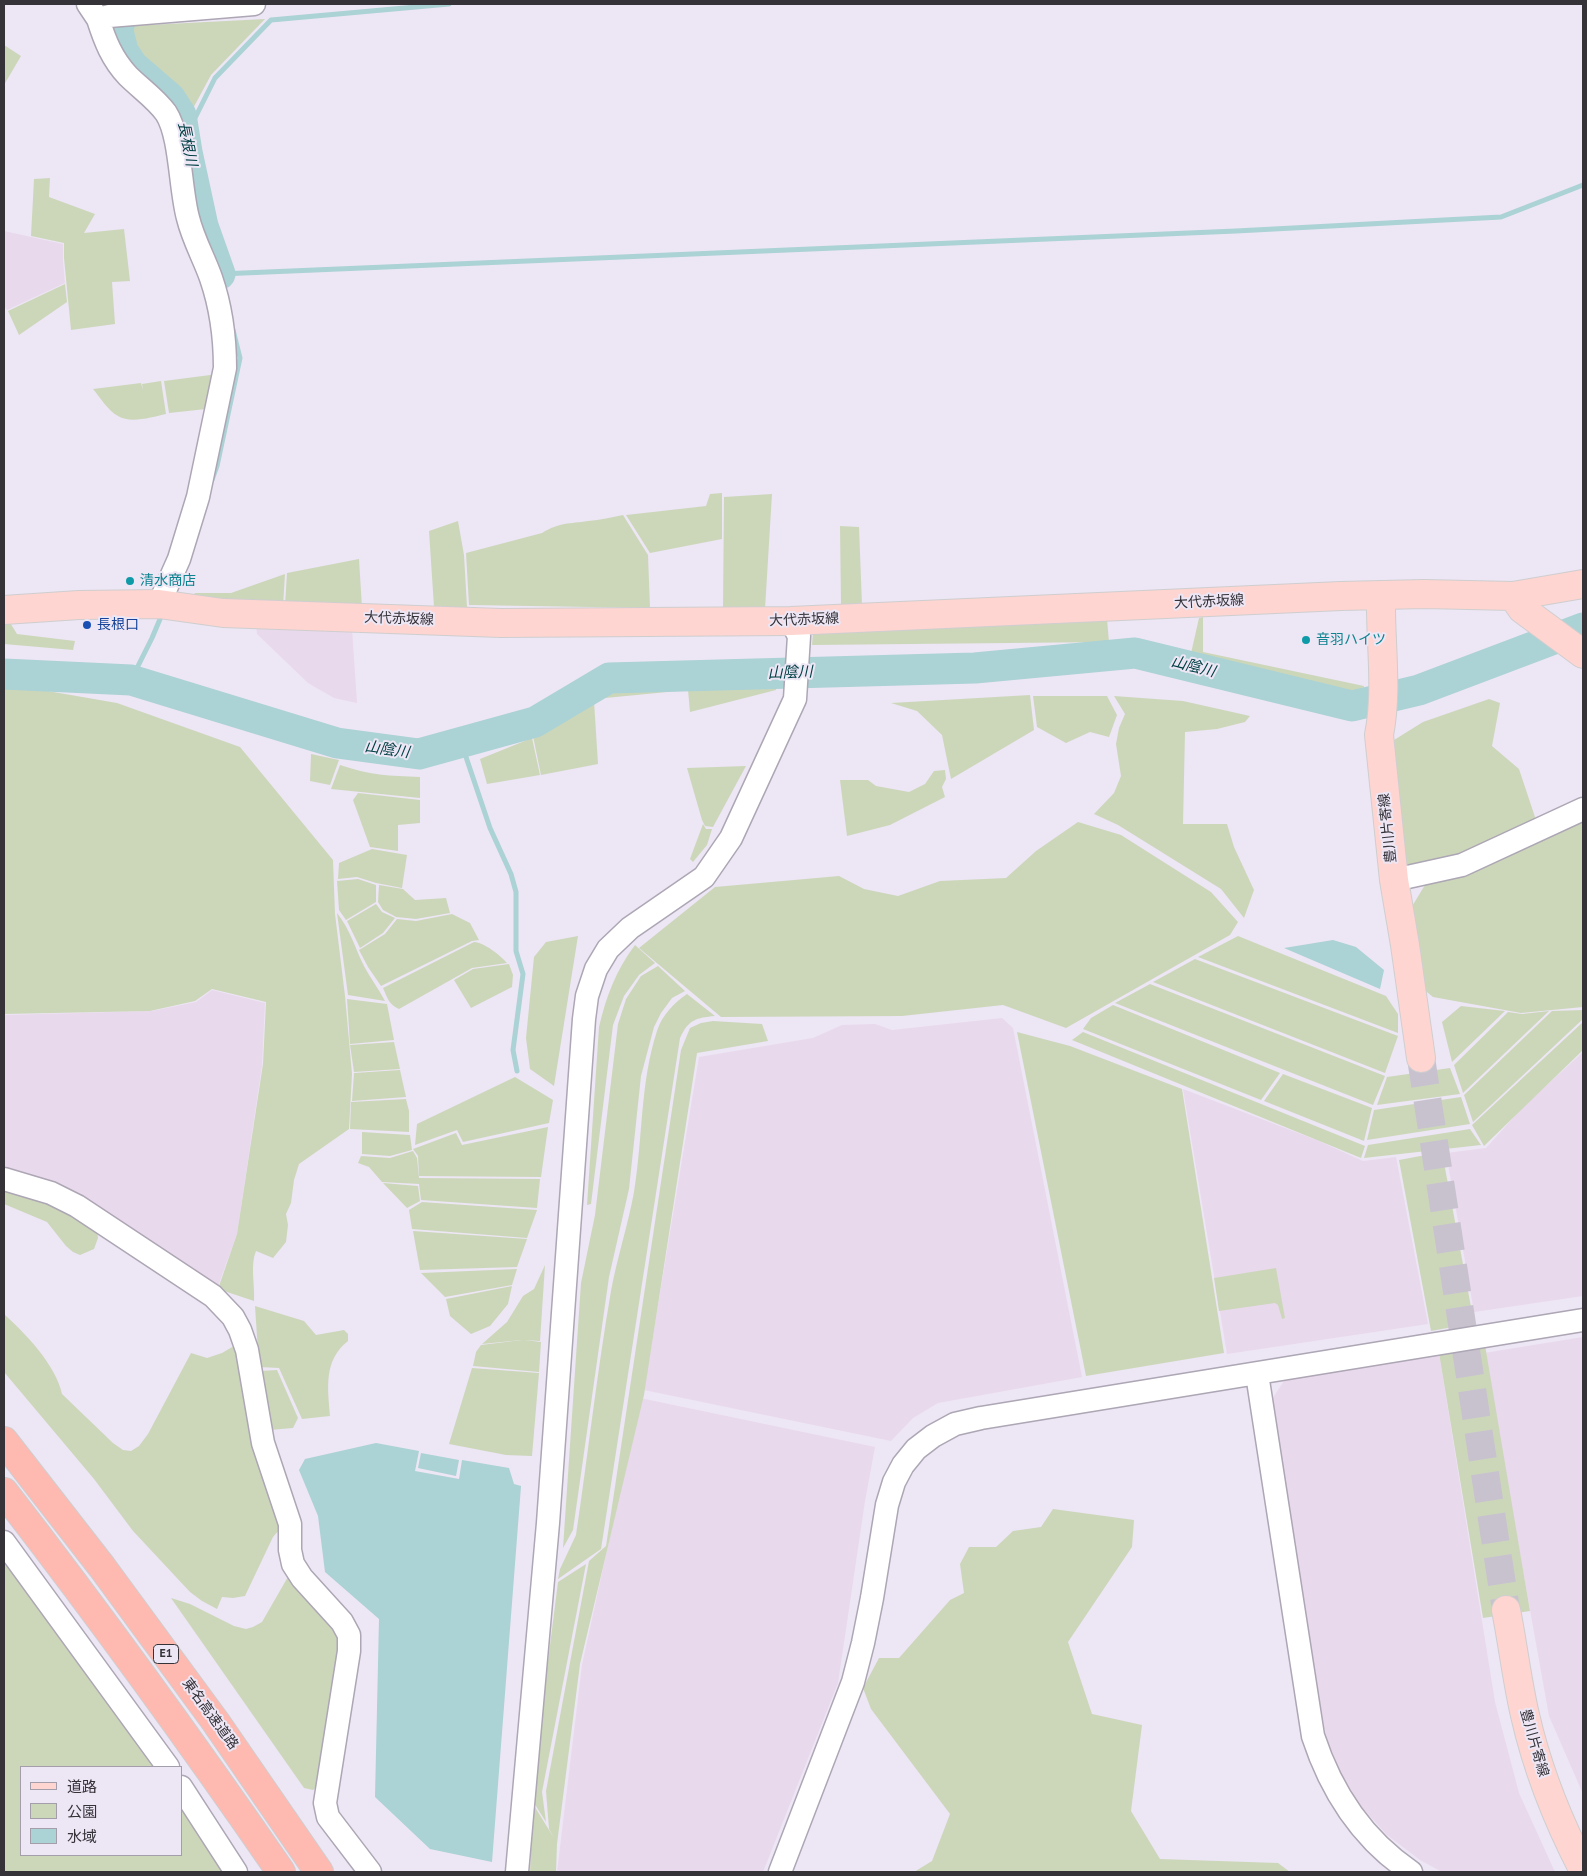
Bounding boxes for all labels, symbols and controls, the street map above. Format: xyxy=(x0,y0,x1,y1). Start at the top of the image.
water label: 長根川 xyxy=(174,120,200,168)
place label: 清水商店 xyxy=(140,573,196,589)
marker: 清水商店 xyxy=(124,575,136,587)
street label: 大代赤坂線 xyxy=(1174,592,1244,612)
street label: 大代赤坂線 xyxy=(364,609,434,629)
street label: 大代赤坂線 xyxy=(769,610,839,630)
place label: 長根口 xyxy=(97,617,139,633)
marker: 長根口 xyxy=(81,619,93,631)
place label: 音羽ハイツ xyxy=(1316,632,1386,648)
marker: 音羽ハイツ xyxy=(1300,634,1312,646)
water label: 山陰川 xyxy=(1169,653,1217,681)
water label: 山陰川 xyxy=(767,663,813,683)
water label: 山陰川 xyxy=(363,738,411,762)
street label: 豊川片寄線 xyxy=(1376,792,1400,864)
road number: E1 xyxy=(154,1645,178,1664)
street label: 東名高速道路 xyxy=(179,1675,241,1753)
street label: 豊川片寄線 xyxy=(1516,1707,1552,1779)
legend xyxy=(20,1766,182,1856)
text: 道路 xyxy=(67,1777,97,1796)
text: 公園 xyxy=(67,1802,97,1821)
text: 水域 xyxy=(67,1827,97,1846)

